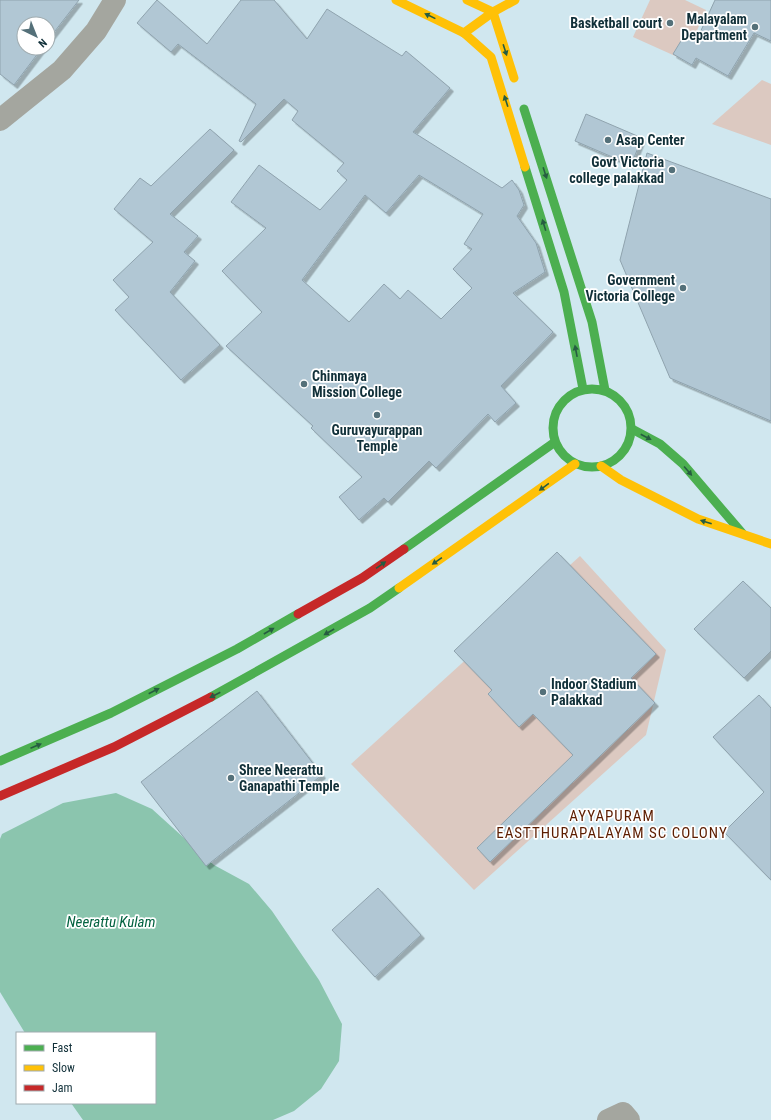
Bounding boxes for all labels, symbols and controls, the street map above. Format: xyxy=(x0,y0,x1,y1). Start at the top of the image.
place label: Malayalam Department xyxy=(681,11,747,43)
one-way arrow xyxy=(425,13,436,19)
place label: Basketball court xyxy=(570,15,662,31)
north arrow xyxy=(16,16,56,56)
marker: Basketball court xyxy=(665,18,675,28)
marker: Malayalam Department xyxy=(750,22,760,32)
text: N xyxy=(35,36,49,50)
one-way arrow xyxy=(502,44,508,56)
one-way arrow xyxy=(502,95,508,107)
place label: Asap Center xyxy=(616,132,685,148)
marker: Asap Center xyxy=(603,135,613,145)
place label: Govt Victoria college palakkad xyxy=(569,154,664,186)
marker: Govt Victoria college palakkad xyxy=(667,165,677,175)
one-way arrow xyxy=(542,168,548,180)
one-way arrow xyxy=(541,219,547,231)
place label: Government Victoria College xyxy=(585,272,675,304)
marker: Government Victoria College xyxy=(678,283,688,293)
one-way arrow xyxy=(573,345,579,357)
place label: Chinmaya Mission College xyxy=(312,368,402,400)
marker: Chinmaya Mission College xyxy=(299,379,309,389)
marker: Guruvayurappan Temple xyxy=(372,410,382,420)
place label: Guruvayurappan Temple xyxy=(332,422,422,454)
one-way arrow xyxy=(640,433,652,440)
one-way arrow xyxy=(684,465,693,476)
one-way arrow xyxy=(539,483,550,491)
one-way arrow xyxy=(700,519,712,525)
one-way arrow xyxy=(432,557,443,565)
one-way arrow xyxy=(375,561,386,569)
one-way arrow xyxy=(263,627,275,634)
one-way arrow xyxy=(323,629,335,636)
place label: Indoor Stadium Palakkad xyxy=(551,676,637,708)
marker: Indoor Stadium Palakkad xyxy=(538,687,548,697)
one-way arrow xyxy=(148,688,160,695)
one-way arrow xyxy=(209,692,221,699)
one-way arrow xyxy=(30,743,41,749)
place label: Shree Neerattu Ganapathi Temple xyxy=(239,762,340,794)
marker: Shree Neerattu Ganapathi Temple xyxy=(226,773,236,783)
district label: AYYAPURAM EASTTHURAPALAYAM SC COLONY xyxy=(496,807,728,842)
water label: Neerattu Kulam xyxy=(67,913,155,931)
legend xyxy=(16,1032,156,1104)
text: Fast xyxy=(52,1041,73,1055)
text: Slow xyxy=(52,1061,75,1075)
text: Jam xyxy=(52,1081,73,1095)

